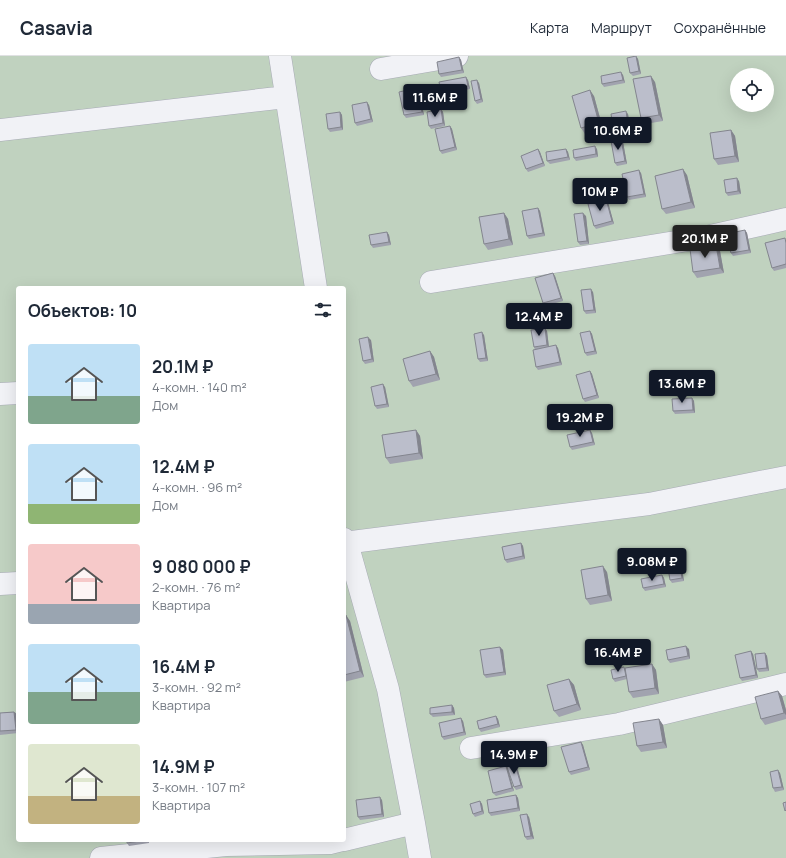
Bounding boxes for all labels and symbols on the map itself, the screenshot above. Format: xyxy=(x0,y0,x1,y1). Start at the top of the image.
pin: 11.6M ₽ xyxy=(398,84,472,118)
pin: 10.6M ₽ xyxy=(581,117,655,151)
pin: 10M ₽ xyxy=(572,178,628,212)
pin: 20.1M ₽ xyxy=(668,225,742,259)
pin: 12.4M ₽ xyxy=(502,303,576,337)
pin: 13.6M ₽ xyxy=(645,370,719,404)
pin: 19.2M ₽ xyxy=(543,404,617,438)
pin: 9.08M ₽ xyxy=(615,548,689,582)
pin: 16.4M ₽ xyxy=(581,639,655,673)
pin: 14.9M ₽ xyxy=(477,741,551,775)

